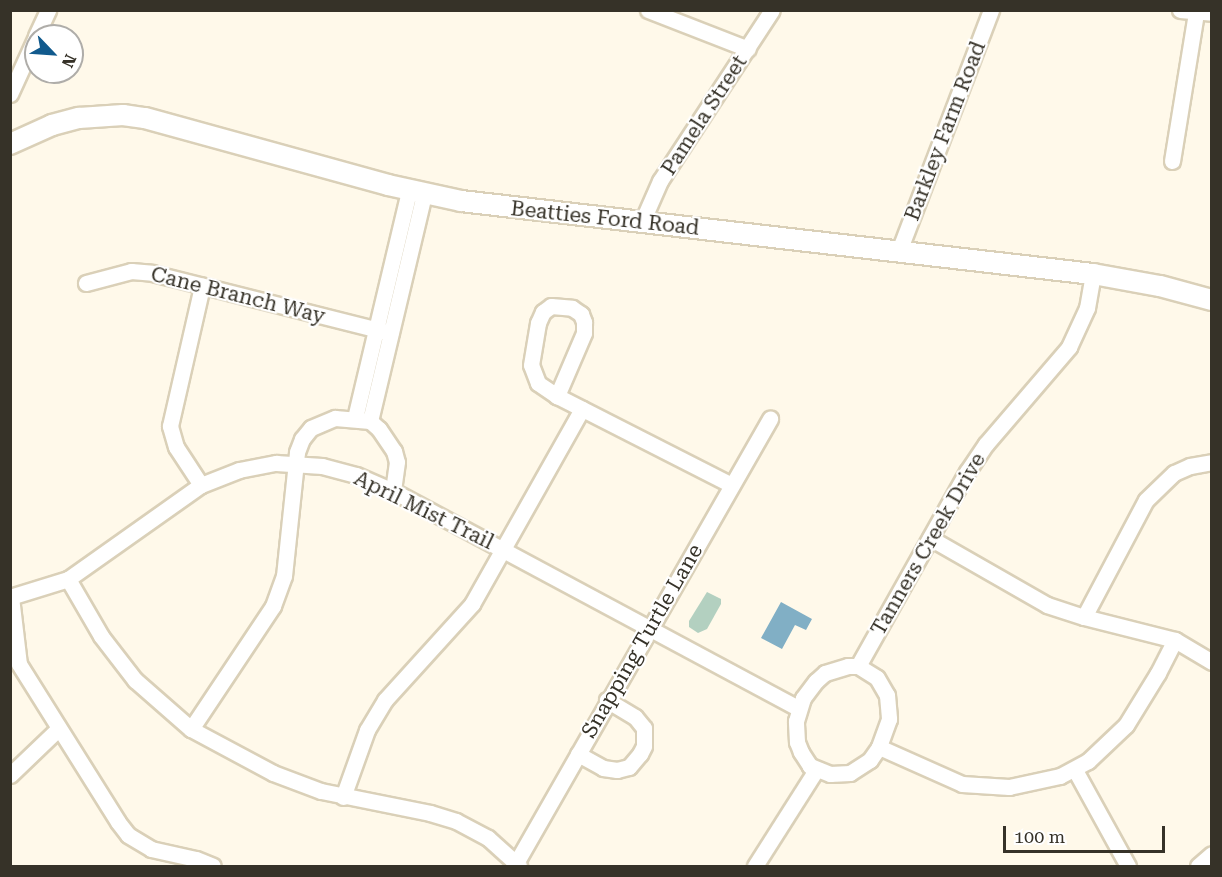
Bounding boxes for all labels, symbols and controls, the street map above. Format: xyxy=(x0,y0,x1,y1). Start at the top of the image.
north arrow xyxy=(24,24,84,84)
street label: Barkley Farm Road xyxy=(899,38,991,224)
street label: Pamela Street xyxy=(656,50,752,180)
text: N xyxy=(58,51,80,71)
street label: Beatties Ford Road xyxy=(509,196,701,240)
street label: Cane Branch Way xyxy=(148,261,328,329)
street label: Tanners Creek Drive xyxy=(865,448,991,640)
street label: April Mist Trail xyxy=(350,465,498,555)
street label: Snapping Turtle Lane xyxy=(576,540,708,742)
scale bar xyxy=(1006,814,1168,852)
text: 100 m xyxy=(1014,826,1065,847)

